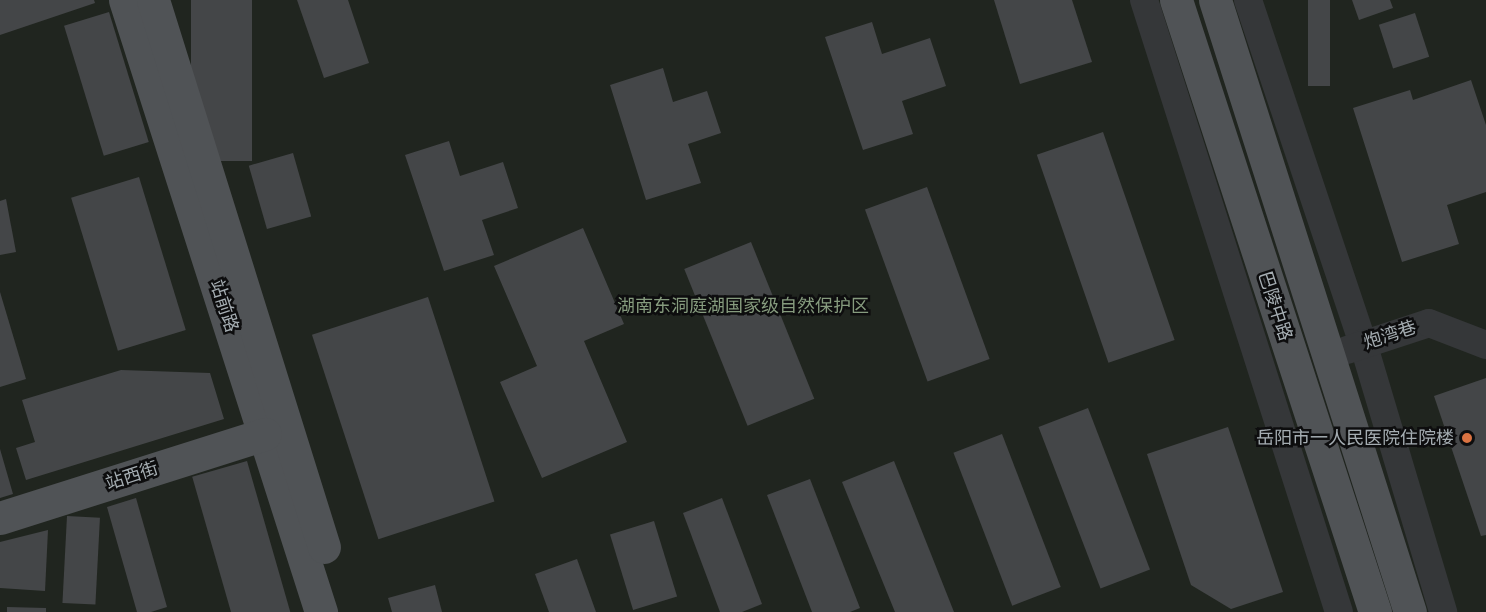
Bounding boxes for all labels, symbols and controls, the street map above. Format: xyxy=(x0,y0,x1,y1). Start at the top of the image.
street label: 巴陵中路 xyxy=(1254,268,1296,344)
street label: 站前路 xyxy=(205,277,243,335)
park label: 湖南东洞庭湖国家级自然保护区 xyxy=(617,295,869,317)
street label: 炮湾巷 xyxy=(1361,316,1419,354)
place label: 岳阳市一人民医院住院楼 xyxy=(1256,427,1454,449)
marker: 岳阳市一人民医院住院楼 xyxy=(1458,429,1476,447)
street label: 站西街 xyxy=(103,457,161,495)

